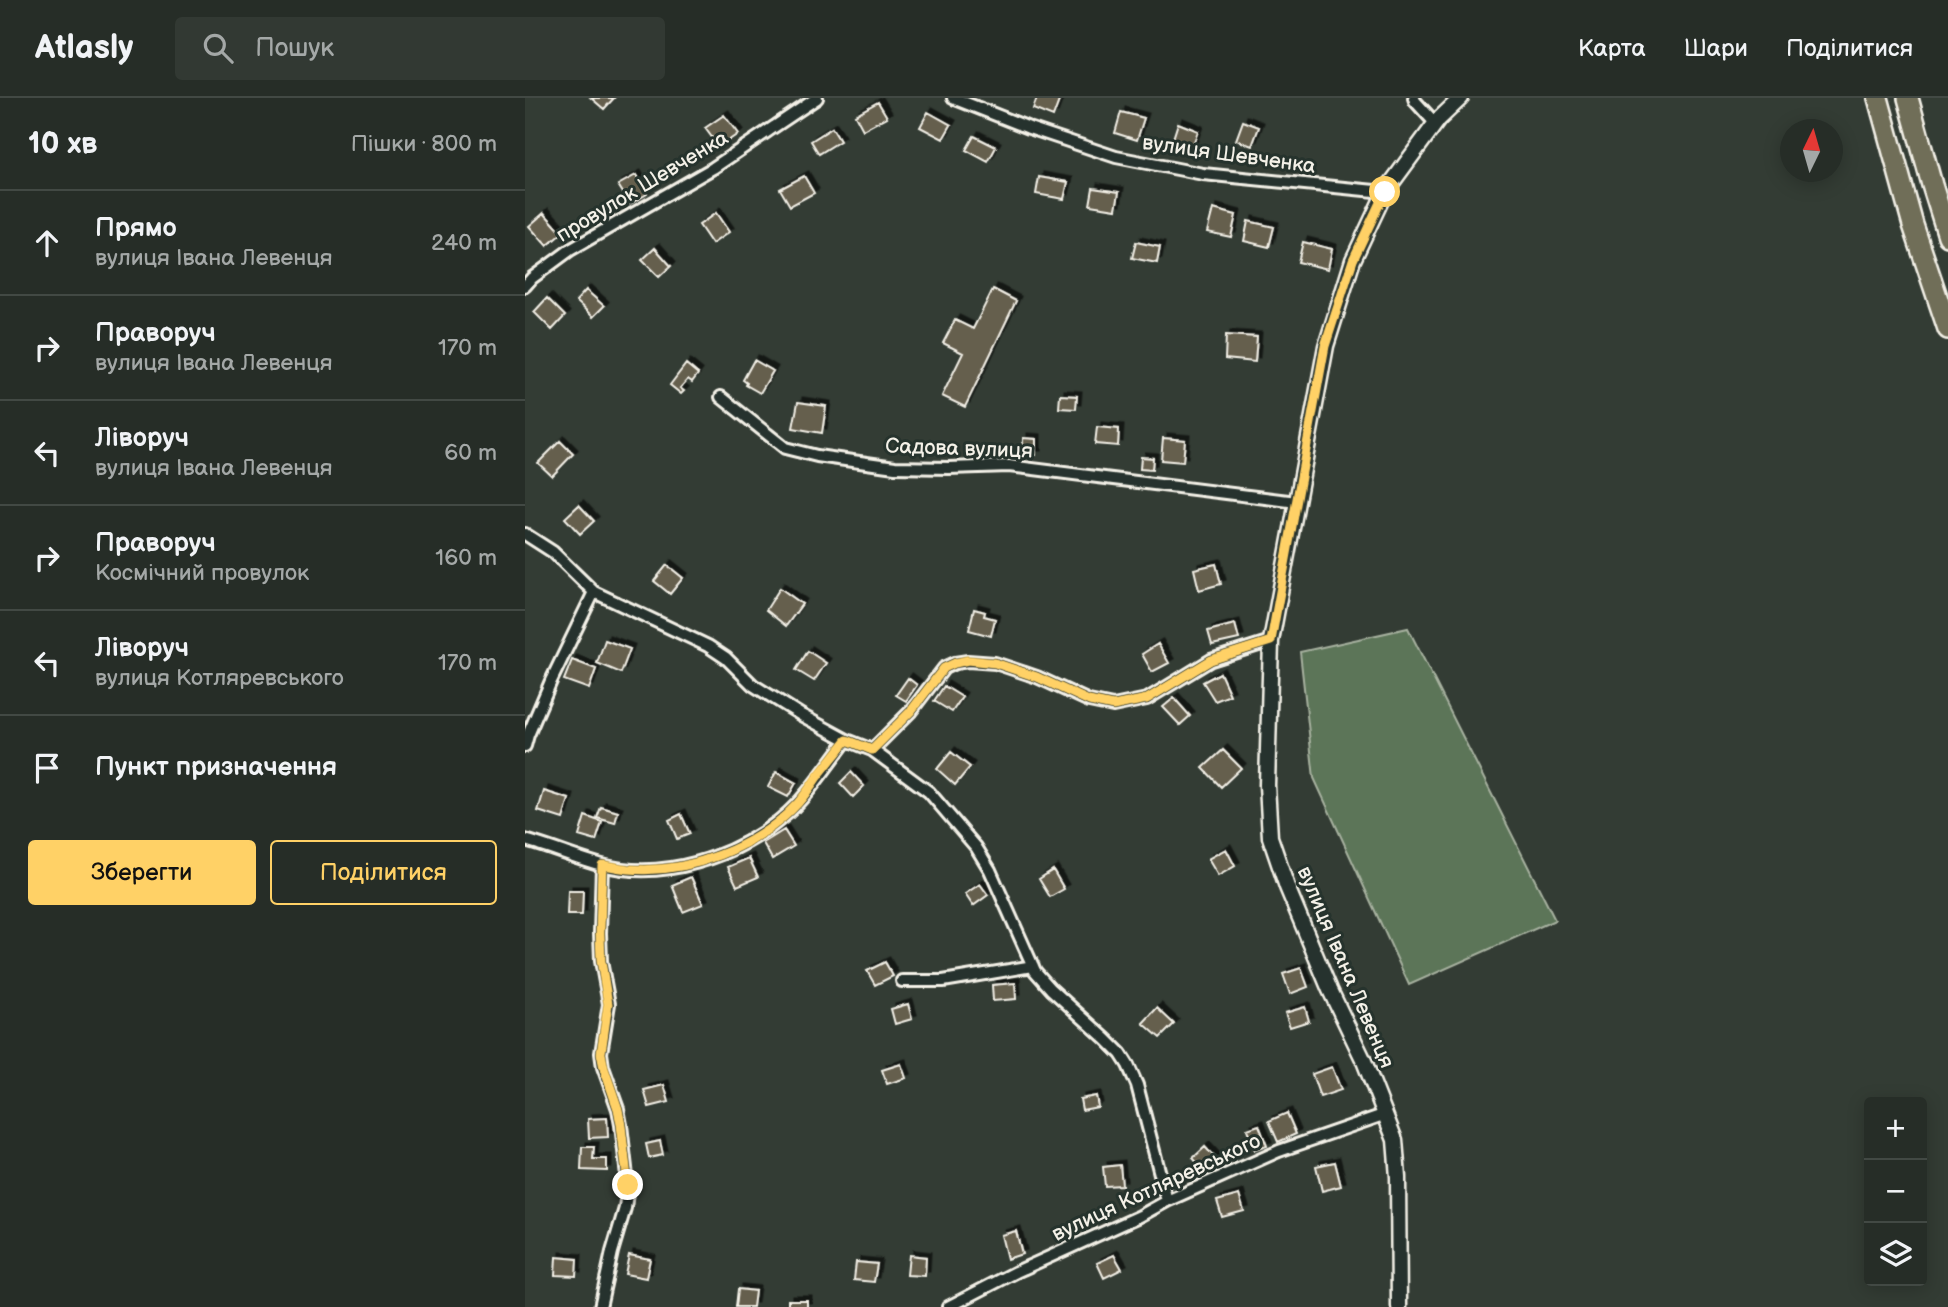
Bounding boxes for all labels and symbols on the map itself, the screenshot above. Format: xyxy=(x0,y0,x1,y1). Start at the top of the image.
north arrow xyxy=(1780,119,1843,182)
street label: провулок Шевченка xyxy=(552,125,733,248)
street label: вулиця Шевченка xyxy=(1141,130,1318,179)
route start xyxy=(1369,176,1400,207)
street label: Садова вулиця xyxy=(885,433,1033,464)
street label: вулиця Івана Левенця xyxy=(1292,862,1399,1072)
street label: вулиця Котляревського xyxy=(1048,1128,1264,1247)
route end xyxy=(612,1169,643,1200)

